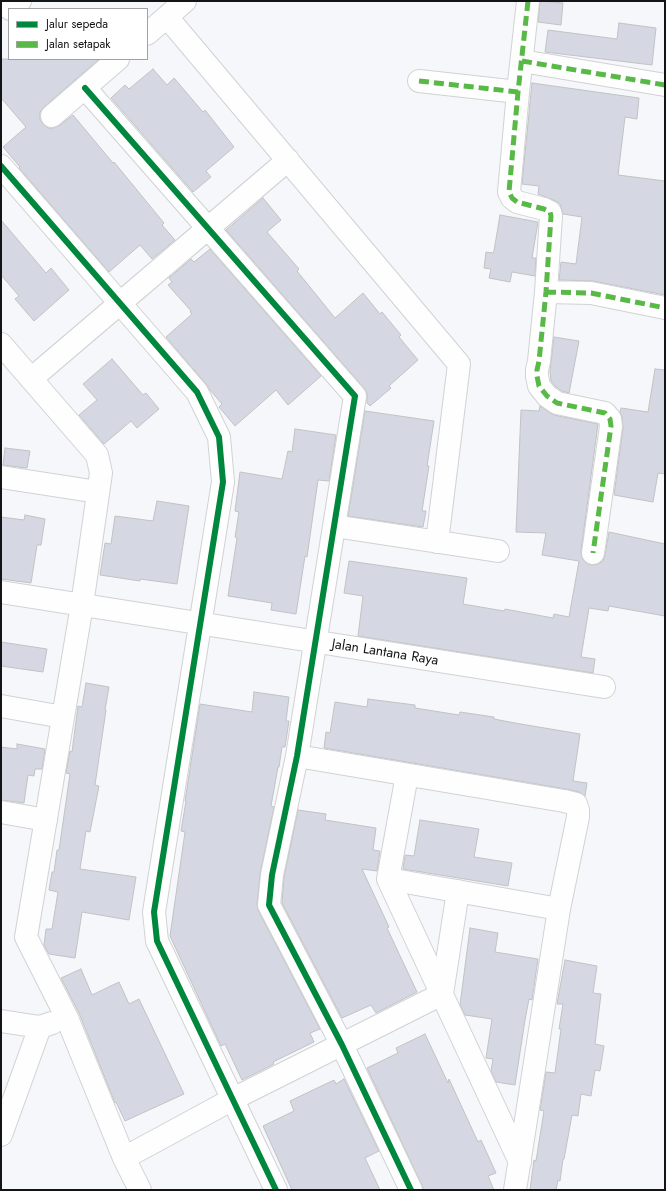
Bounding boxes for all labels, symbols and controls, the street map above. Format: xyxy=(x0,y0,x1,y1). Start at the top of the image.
legend xyxy=(8,8,148,60)
text: Jalur sepeda xyxy=(46,15,108,33)
text: Jalan setapak xyxy=(46,35,111,53)
street label: Jalan Lantana Raya xyxy=(330,636,440,670)

